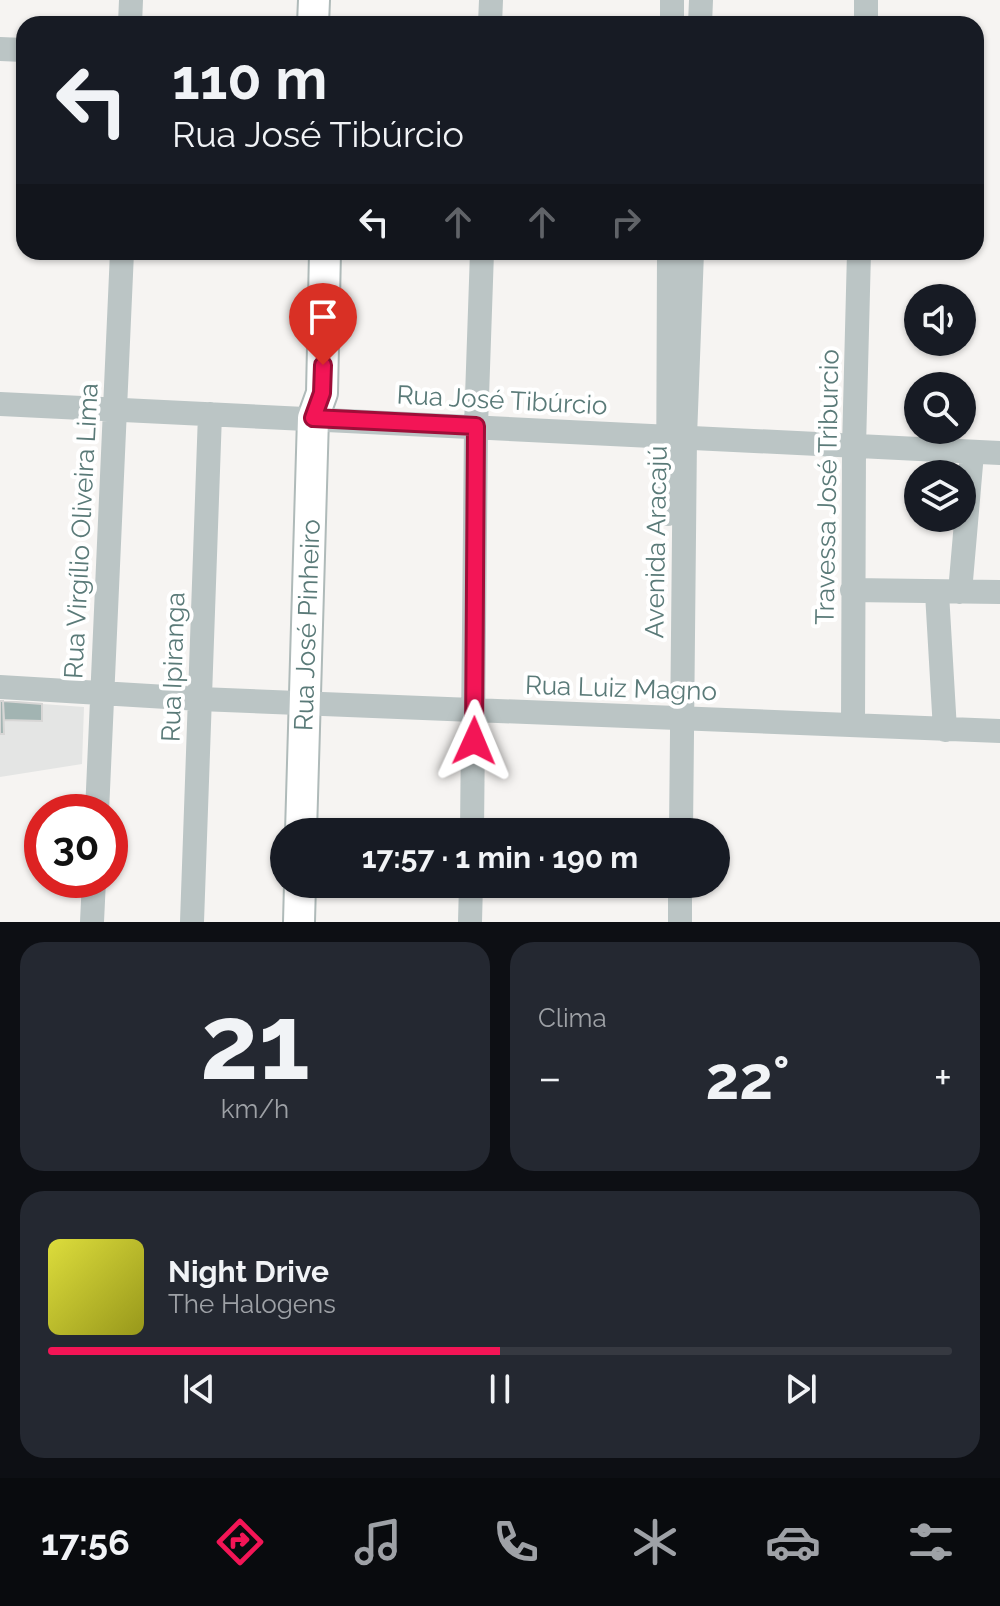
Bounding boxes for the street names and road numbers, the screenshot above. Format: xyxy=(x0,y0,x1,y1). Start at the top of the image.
street label: Travessa José Triburcio xyxy=(810,349,844,625)
street label: Rua José Tibúrcio xyxy=(396,380,608,420)
street label: Rua Virgílio Oliveira Lima xyxy=(58,382,104,680)
street label: Avenida Aracajú xyxy=(639,445,673,639)
street label: Rua José Pinheiro xyxy=(288,519,326,731)
street label: Rua Ipiranga xyxy=(155,592,191,742)
street label: Rua Luiz Magno xyxy=(524,670,718,706)

